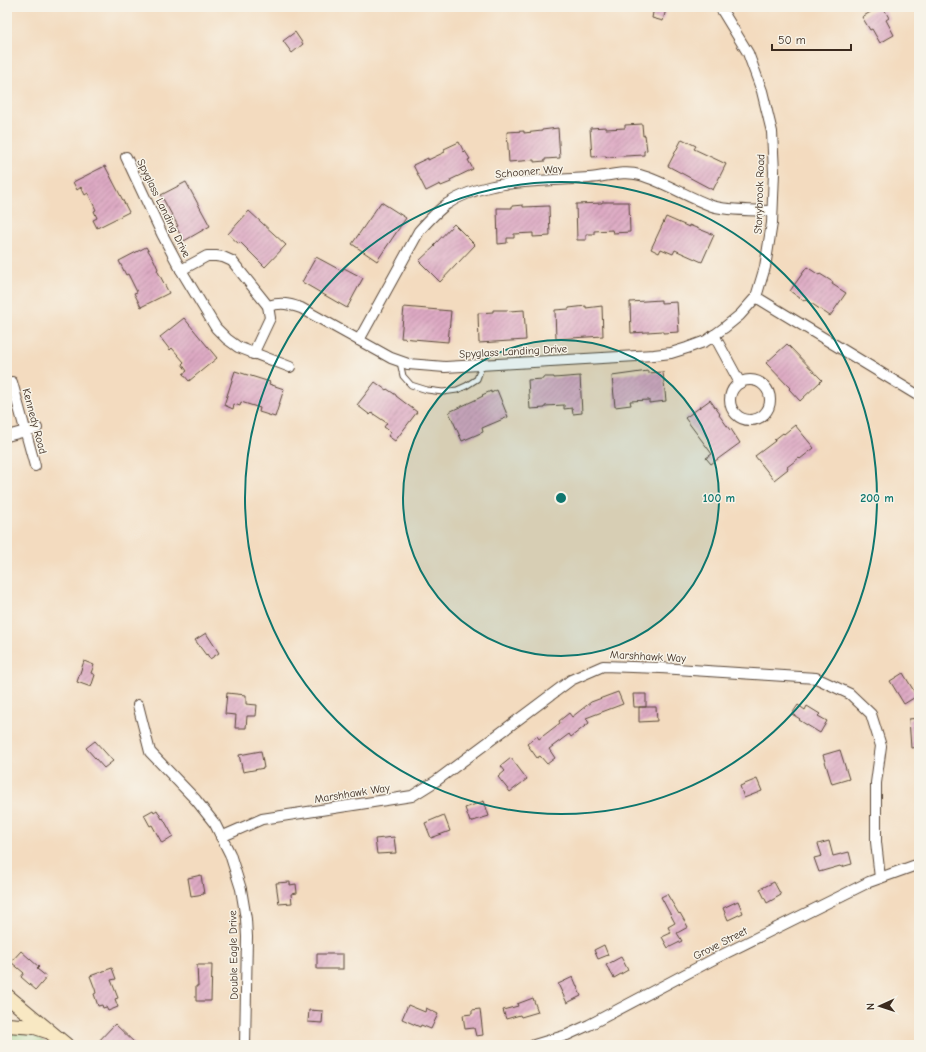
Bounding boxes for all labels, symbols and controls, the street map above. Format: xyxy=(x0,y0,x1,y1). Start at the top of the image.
scale bar xyxy=(772,26,851,52)
text: 50 m xyxy=(778,33,806,47)
street label: Stonybrook Road xyxy=(752,154,767,234)
street label: Spyglass Landing Drive xyxy=(134,157,193,260)
street label: Schooner Way xyxy=(495,162,564,181)
street label: Spyglass Landing Drive xyxy=(459,342,568,361)
street label: Kennedy Road xyxy=(19,387,50,456)
centre of rings xyxy=(554,491,568,505)
text: 100 m xyxy=(703,491,735,505)
text: 200 m xyxy=(860,491,894,505)
street label: Marshhawk Way xyxy=(610,648,686,665)
street label: Marshhawk Way xyxy=(313,781,391,806)
street label: Double Eagle Drive xyxy=(226,910,241,1000)
street label: Grove Street xyxy=(691,924,750,963)
north arrow xyxy=(860,986,900,1026)
text: N xyxy=(864,1003,877,1010)

